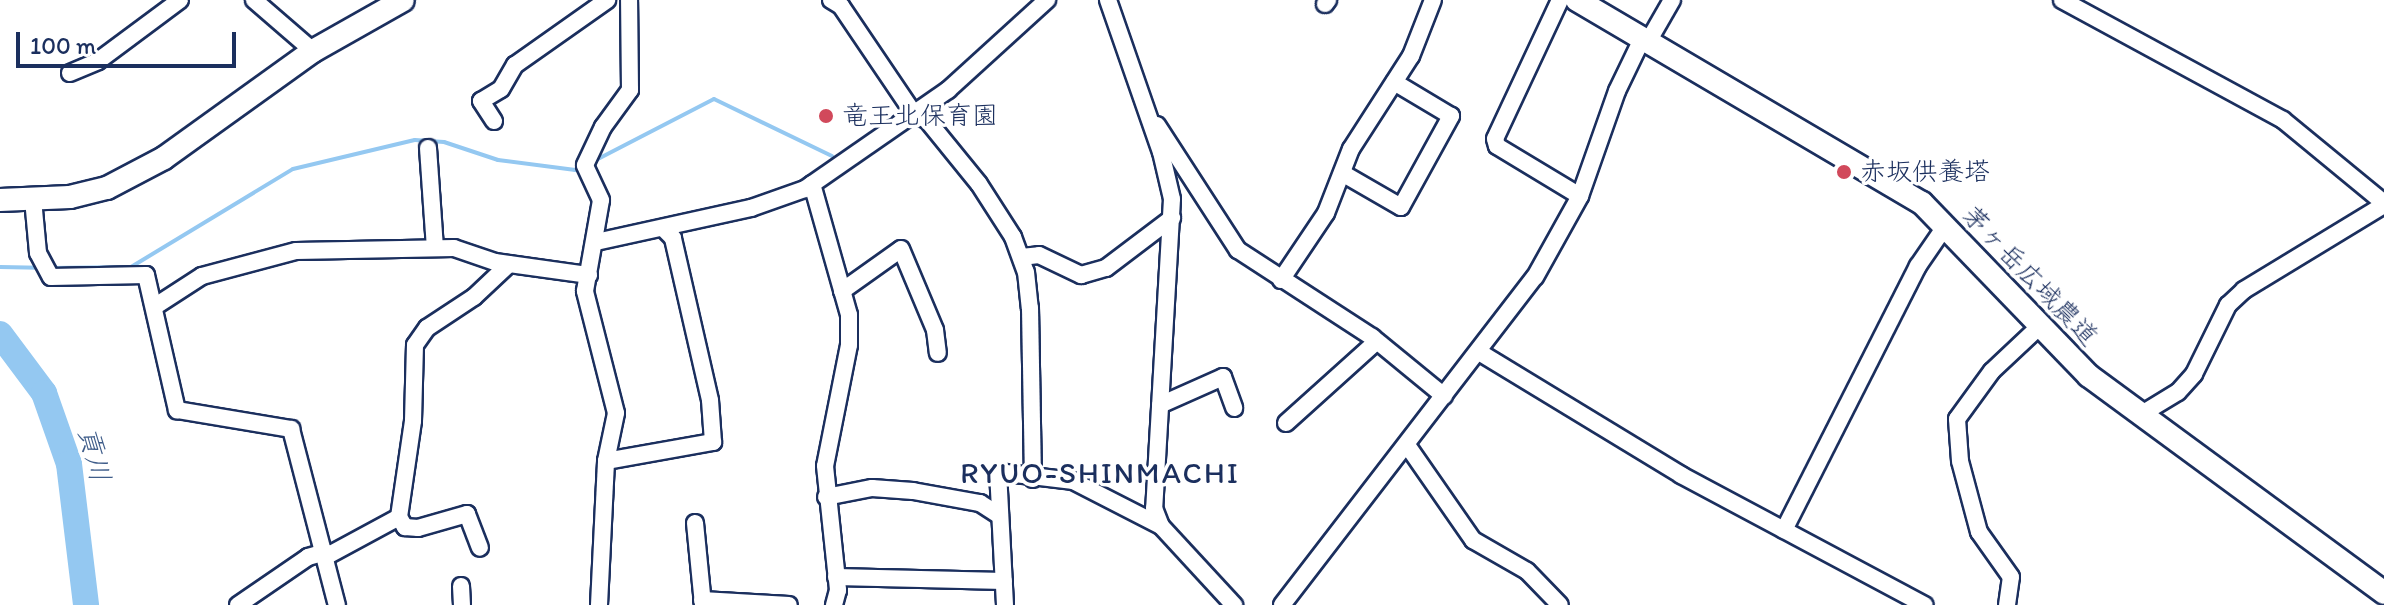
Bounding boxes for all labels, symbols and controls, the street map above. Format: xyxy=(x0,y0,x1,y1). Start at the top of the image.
scale bar xyxy=(20,16,240,66)
text: 100 m xyxy=(30,31,96,60)
place label: 竜王北保育園 xyxy=(842,100,998,132)
marker: 竜王北保育園 xyxy=(817,107,835,125)
place label: 赤坂供養塔 xyxy=(1860,156,1990,188)
marker: 赤坂供養塔 xyxy=(1835,163,1853,181)
street label: 茅ヶ岳広域農道 xyxy=(1956,200,2104,352)
water label: 貢川 xyxy=(72,423,118,485)
district label: RYUO-SHINMACHI xyxy=(962,455,1238,491)

